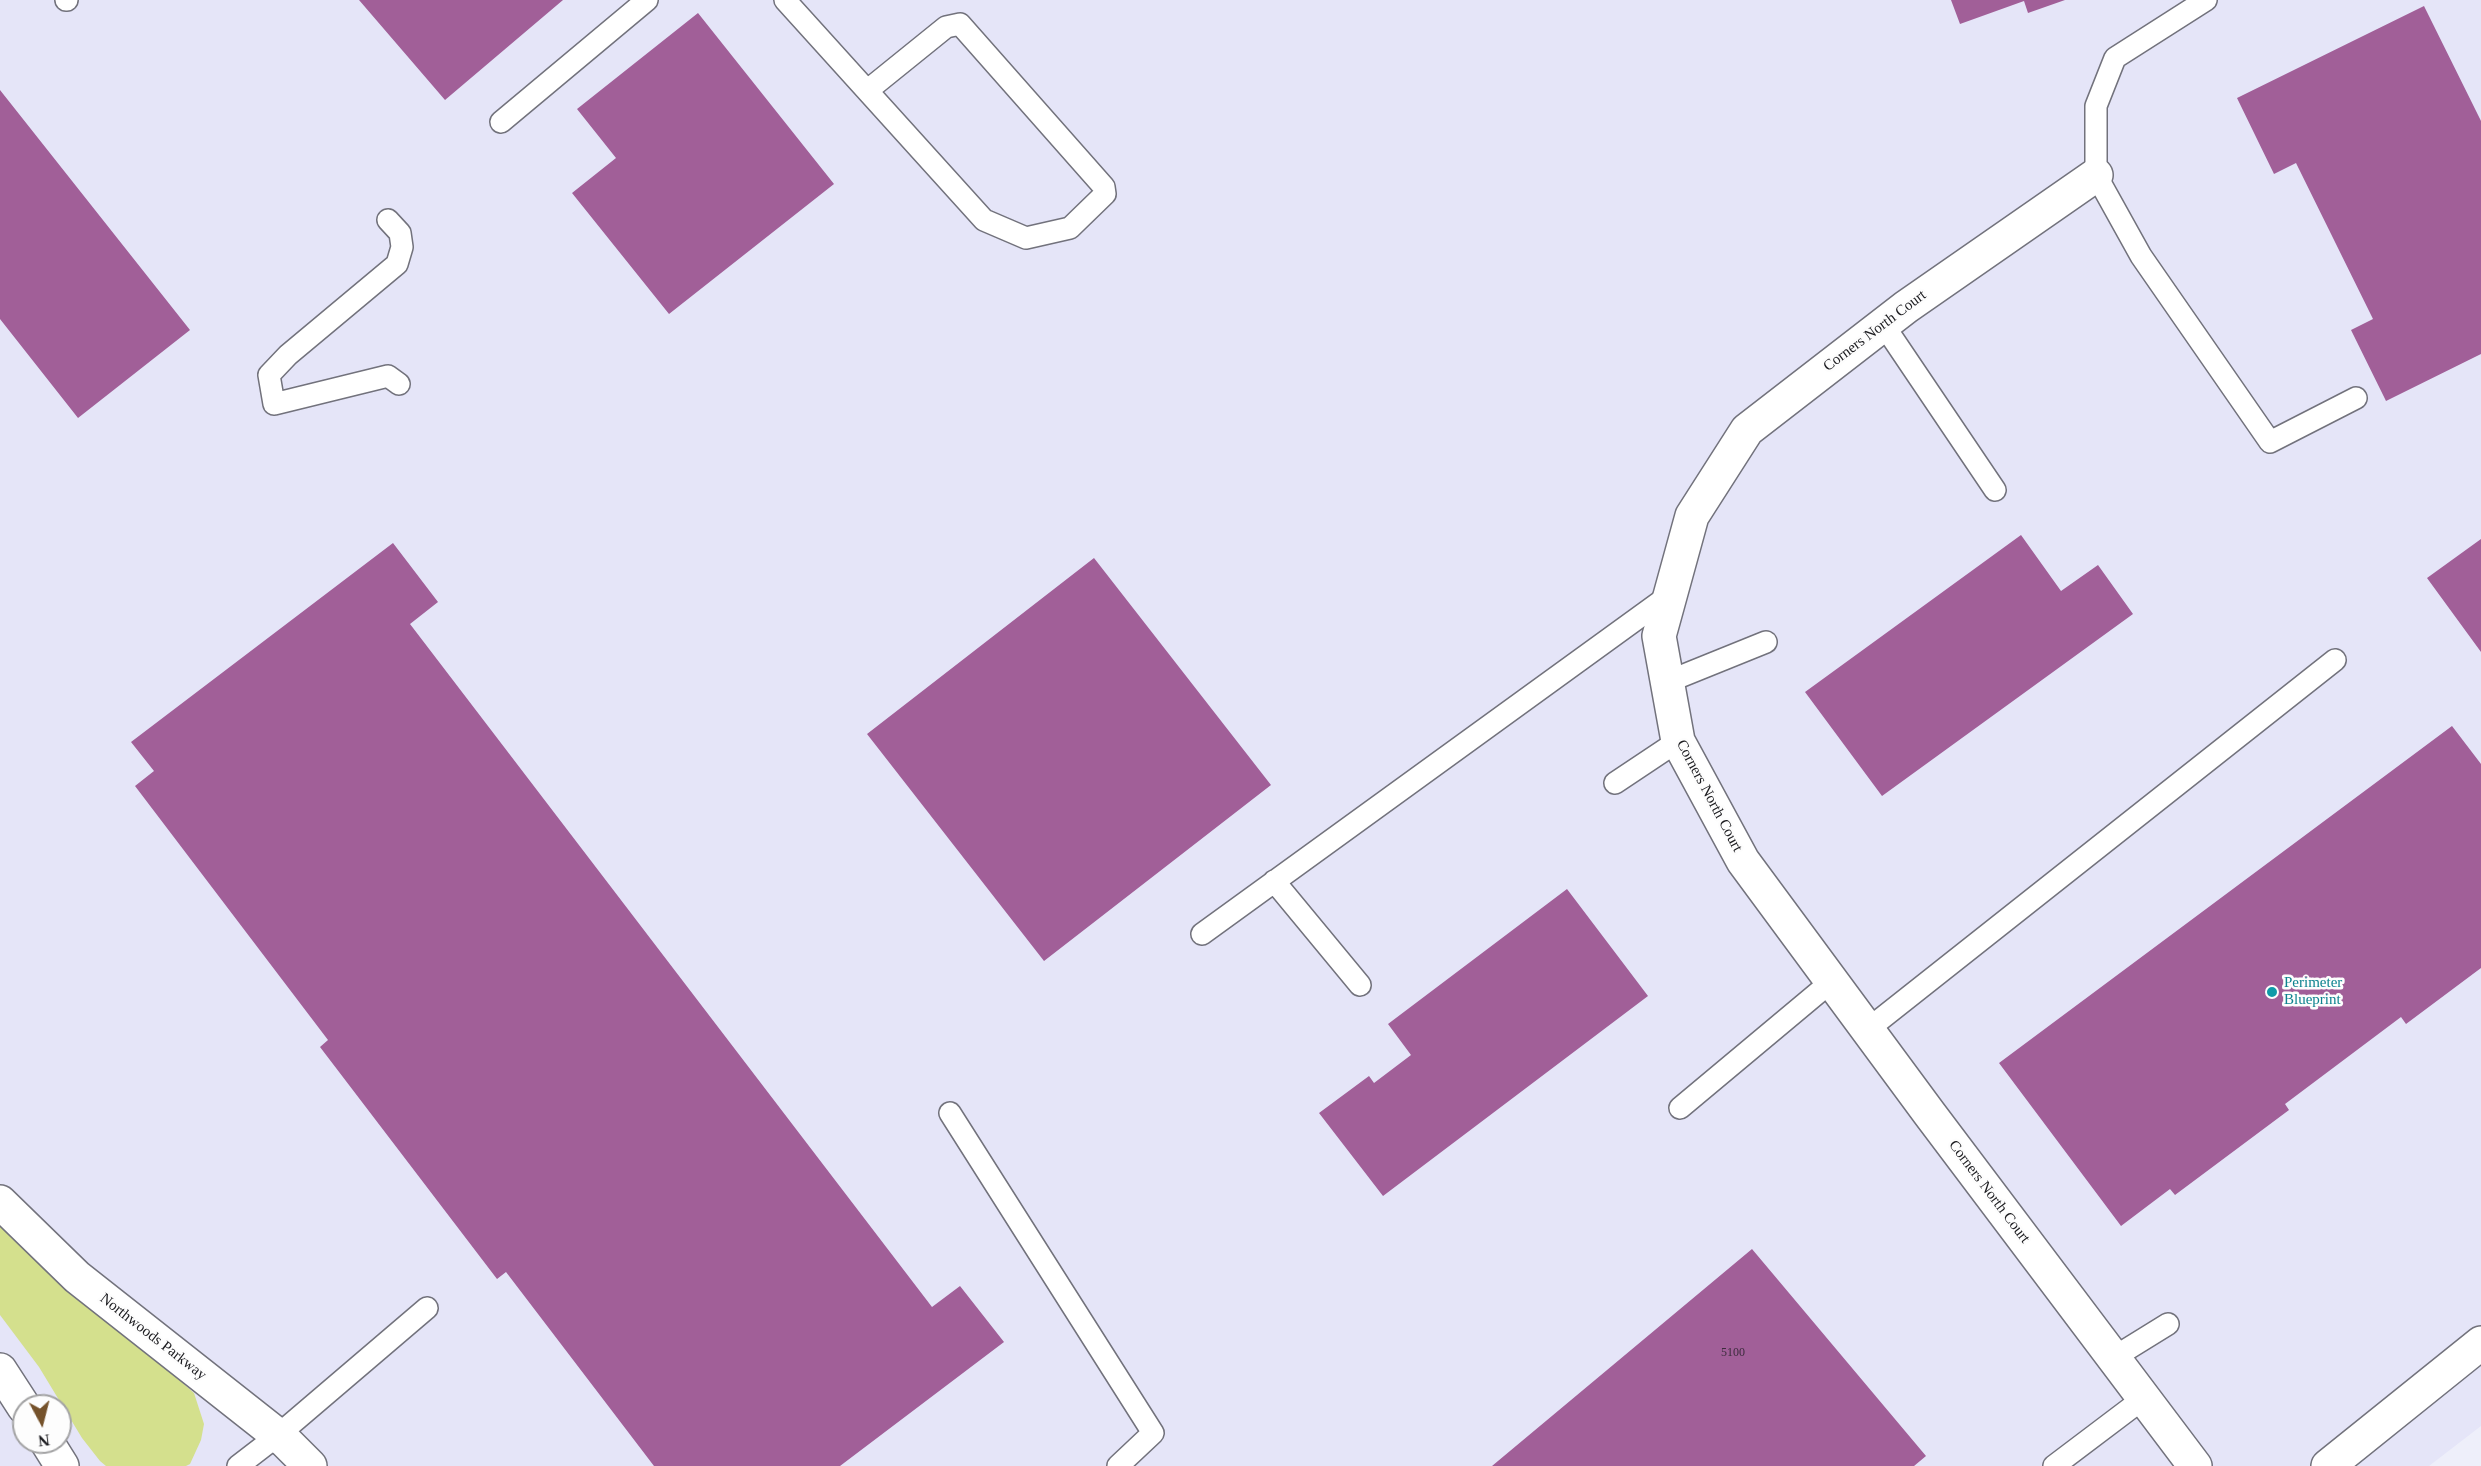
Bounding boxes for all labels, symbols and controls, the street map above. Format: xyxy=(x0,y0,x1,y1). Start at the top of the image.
street label: Corners North Court xyxy=(1820,286,1930,376)
street label: Corners North Court xyxy=(1672,737,1746,855)
place label: Perimeter Blueprint xyxy=(2284,974,2342,1009)
marker: Perimeter Blueprint xyxy=(2265,985,2279,999)
street label: Corners North Court xyxy=(1944,1137,2034,1247)
street label: Northwoods Parkway xyxy=(96,1290,210,1384)
house number: 5100 xyxy=(1721,1346,1745,1360)
north arrow xyxy=(12,1394,72,1454)
text: N xyxy=(37,1431,51,1450)

